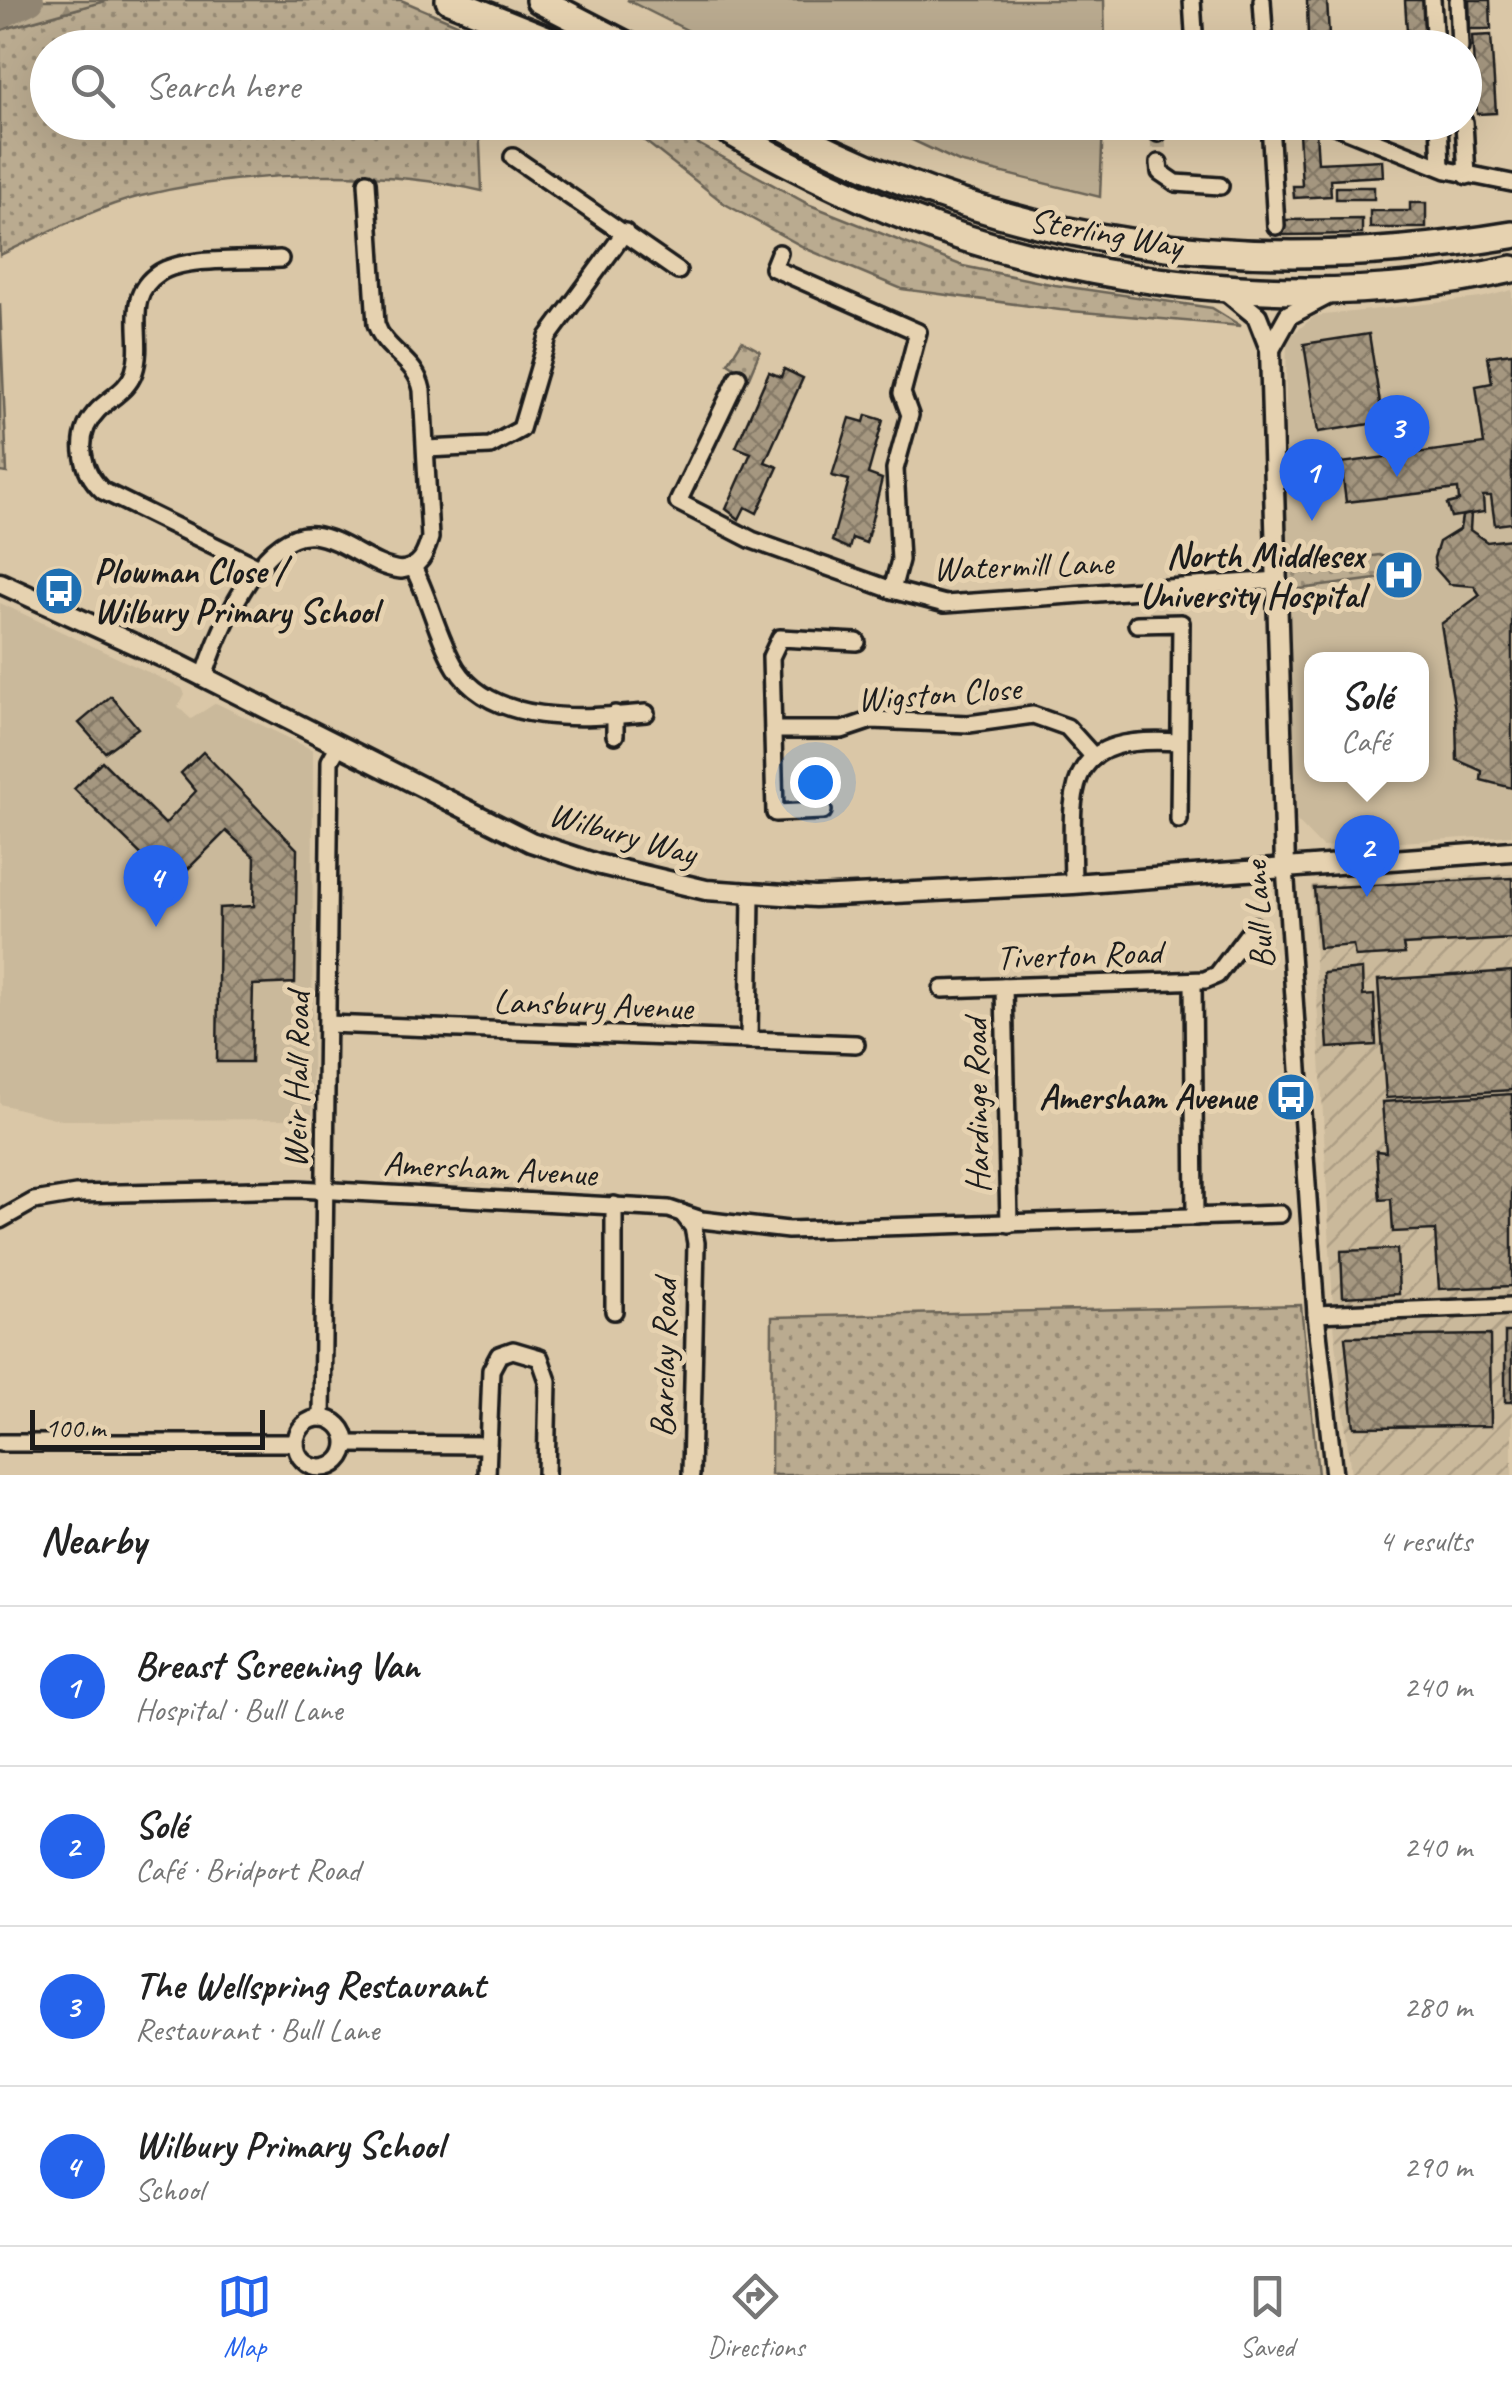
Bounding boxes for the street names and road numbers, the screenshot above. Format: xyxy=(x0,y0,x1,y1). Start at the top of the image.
street label: Sterling Way xyxy=(1026,197,1189,269)
street label: Watermill Lane xyxy=(932,540,1116,591)
street label: Wigston Close xyxy=(856,665,1025,722)
street label: Wilbury Way xyxy=(544,791,704,877)
street label: Bull Lane xyxy=(1232,857,1285,970)
street label: Tiverton Road xyxy=(996,929,1168,980)
street label: Lansbury Avenue xyxy=(493,979,696,1031)
street label: Weir Hall Road xyxy=(272,986,321,1168)
street label: Hardinge Road xyxy=(952,1013,1001,1194)
street label: Amersham Avenue xyxy=(382,1140,600,1197)
street label: Barclay Road xyxy=(640,1273,687,1438)

